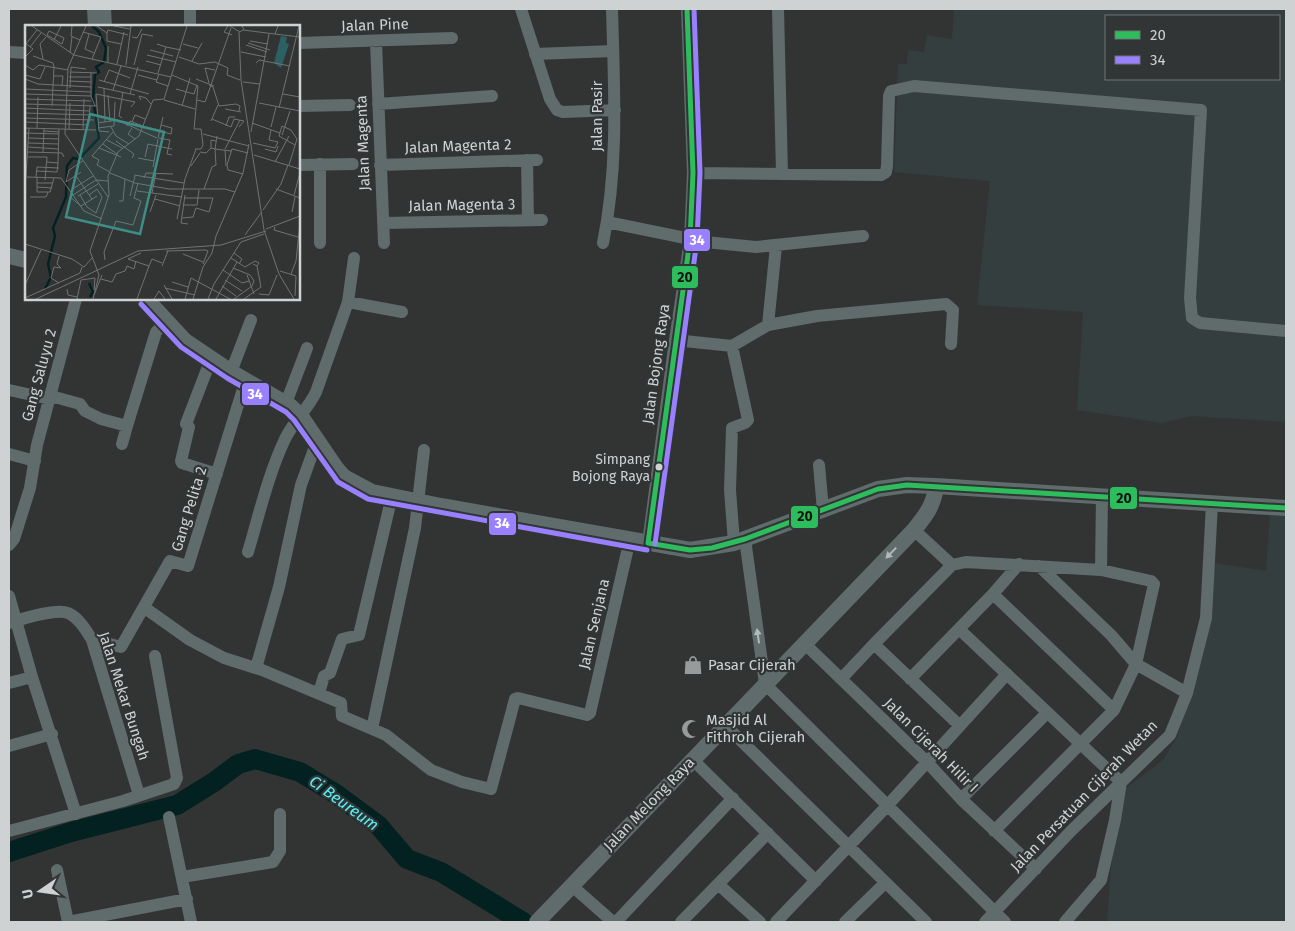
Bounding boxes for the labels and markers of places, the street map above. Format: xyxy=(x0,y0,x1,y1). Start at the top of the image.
place label: Simpang Bojong Raya xyxy=(572,451,651,485)
marker: Simpang Bojong Raya xyxy=(654,462,664,472)
shop icon: Pasar Cijerah xyxy=(682,654,704,676)
place label: Pasar Cijerah xyxy=(708,656,796,674)
place label: Masjid Al Fithroh Cijerah xyxy=(706,711,805,746)
mosque icon: Masjid Al Fithroh Cijerah xyxy=(680,718,702,740)

